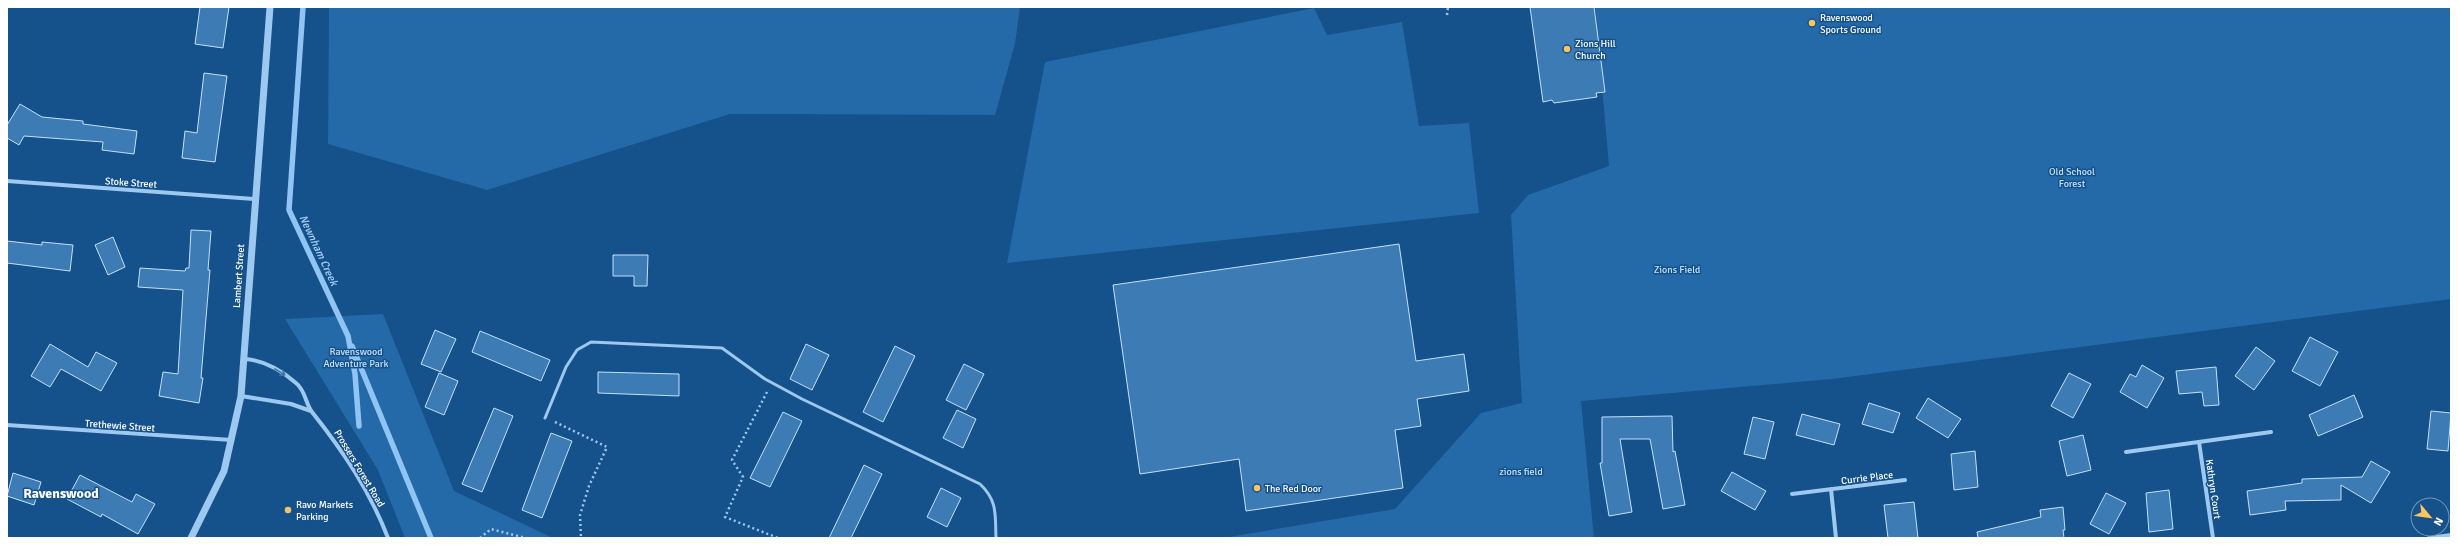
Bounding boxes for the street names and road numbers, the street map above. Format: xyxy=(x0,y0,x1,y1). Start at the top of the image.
street label: Stoke Street xyxy=(104,175,158,191)
street label: Lambert Street xyxy=(231,243,247,308)
street label: Trethewie Street xyxy=(85,418,156,434)
street label: Prossers Forest Road xyxy=(331,428,387,509)
street label: Kathryn Court xyxy=(2203,459,2223,520)
street label: Currie Place xyxy=(1840,469,1894,487)

